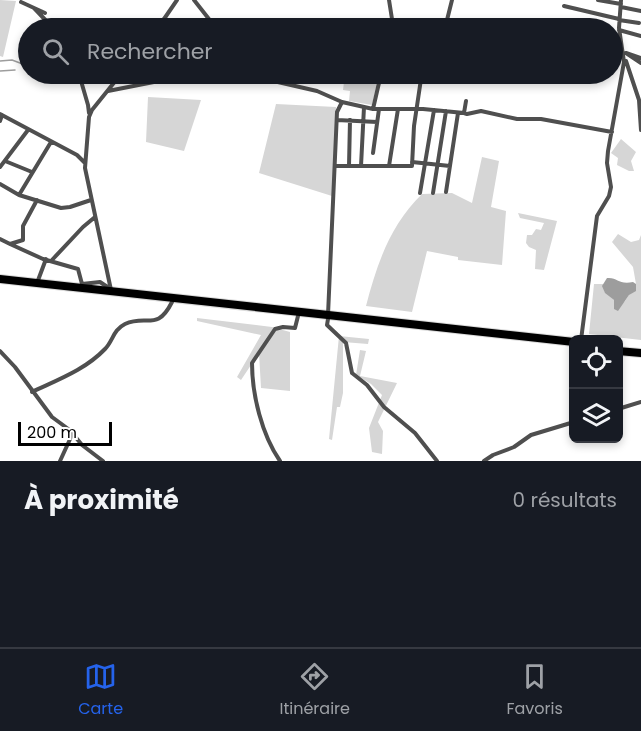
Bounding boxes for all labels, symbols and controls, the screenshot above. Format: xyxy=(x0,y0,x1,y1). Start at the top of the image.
search box xyxy=(18,18,623,84)
icon: search xyxy=(39,35,72,68)
text: Rechercher xyxy=(87,36,213,67)
map controls xyxy=(569,335,623,443)
button: locate xyxy=(569,335,623,389)
button: layers xyxy=(569,389,623,443)
scale bar xyxy=(18,419,112,446)
text: 200 m xyxy=(27,421,77,444)
text: À proximité xyxy=(24,482,179,518)
text: 0 résultats xyxy=(513,486,617,514)
tab: Carte xyxy=(78,660,123,721)
tab: Itinéraire xyxy=(280,660,350,721)
tab: Favoris xyxy=(506,660,563,721)

